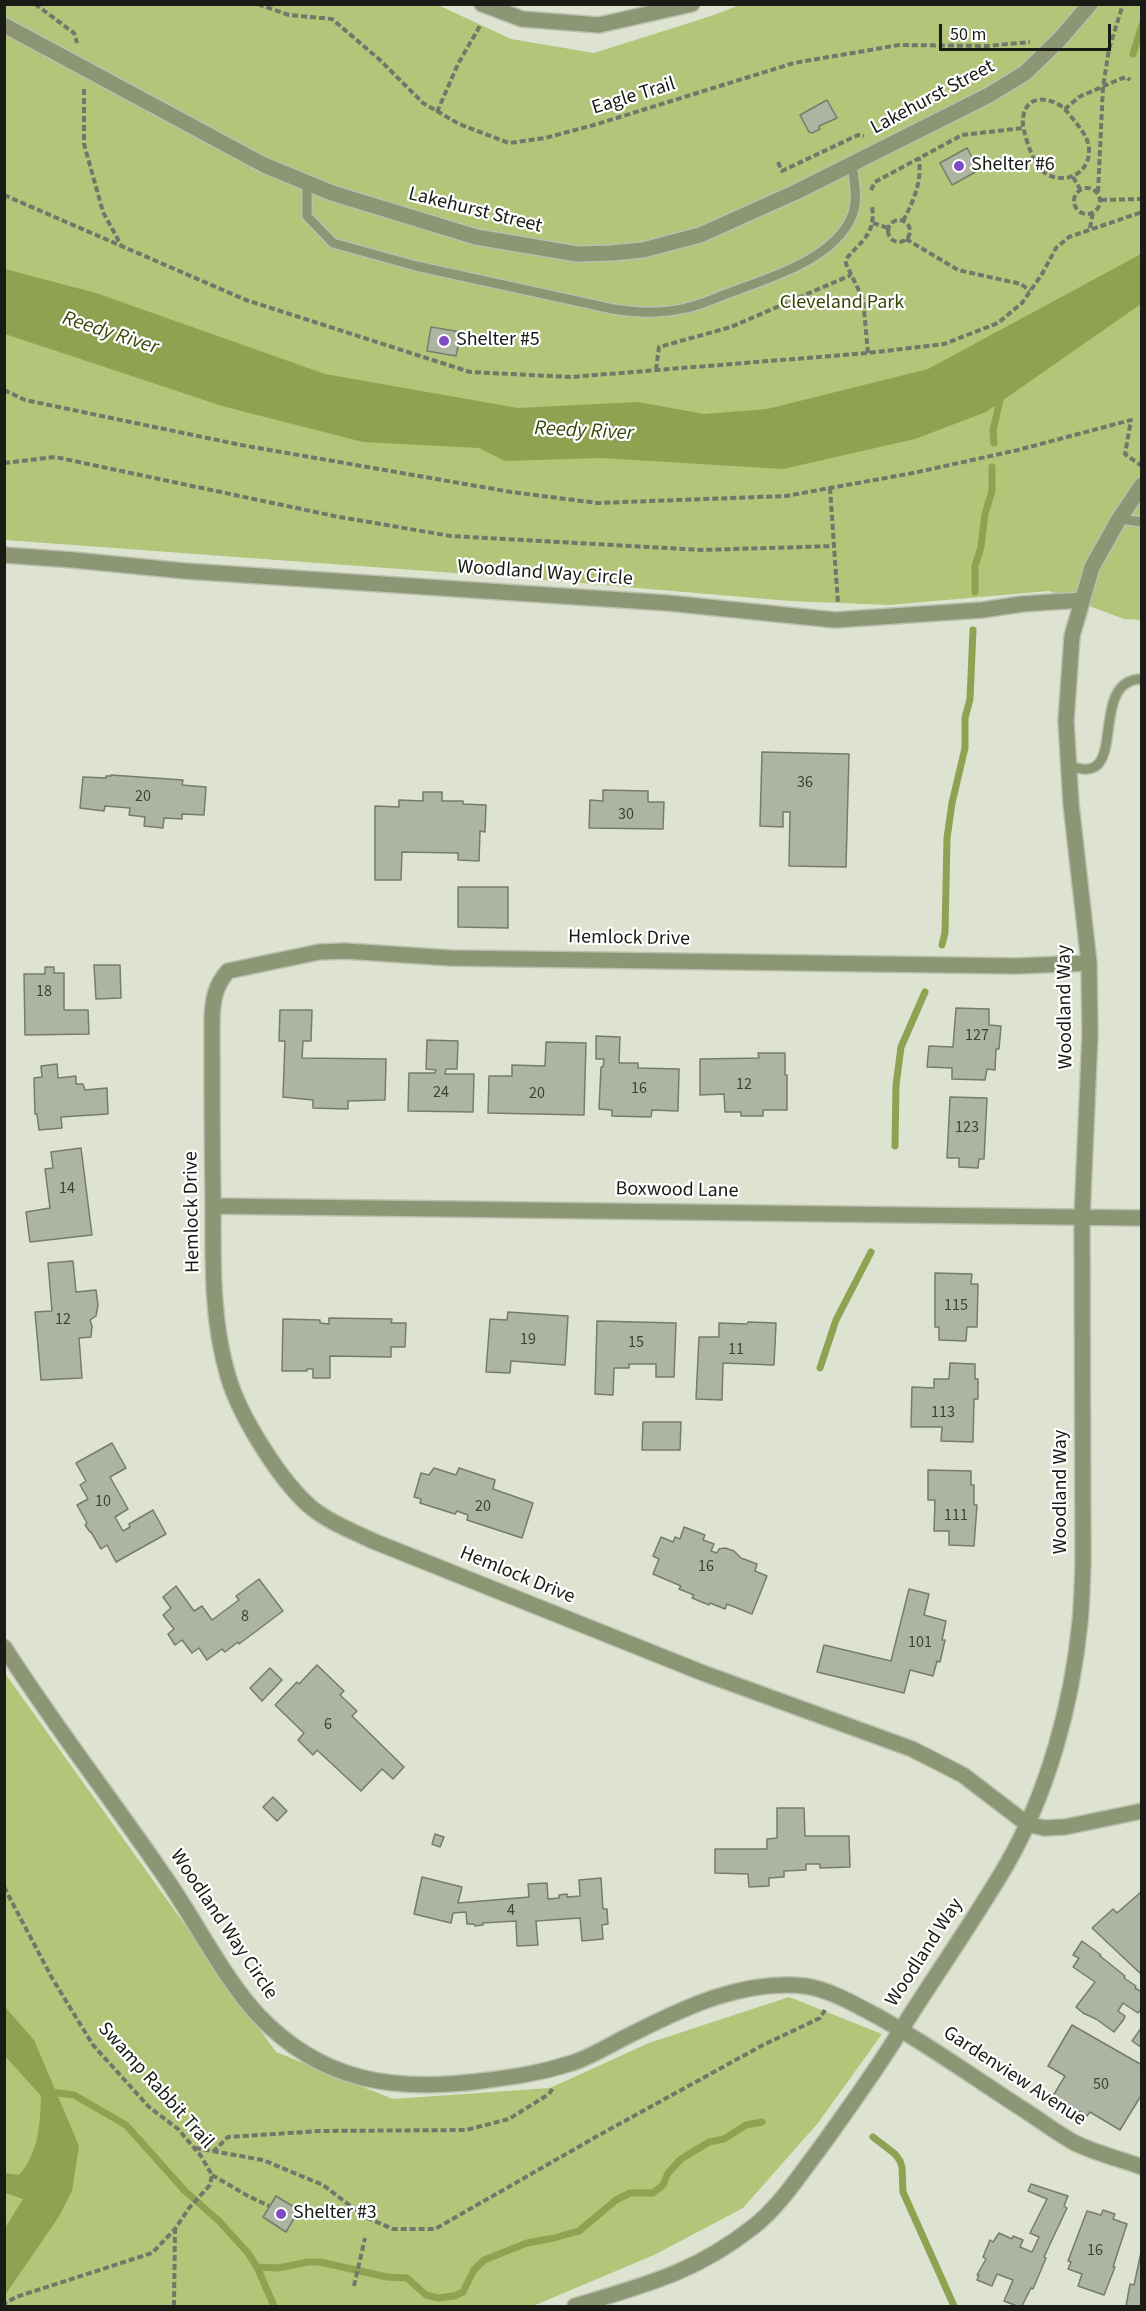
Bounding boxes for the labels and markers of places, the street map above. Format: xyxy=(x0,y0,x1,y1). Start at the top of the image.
place label: Shelter #6 xyxy=(971,154,1055,178)
marker: Shelter #6 xyxy=(952,159,966,173)
place label: Shelter #5 xyxy=(456,329,540,353)
marker: Shelter #5 xyxy=(437,334,451,348)
place label: Shelter #3 xyxy=(293,2202,377,2226)
marker: Shelter #3 xyxy=(274,2207,288,2221)

